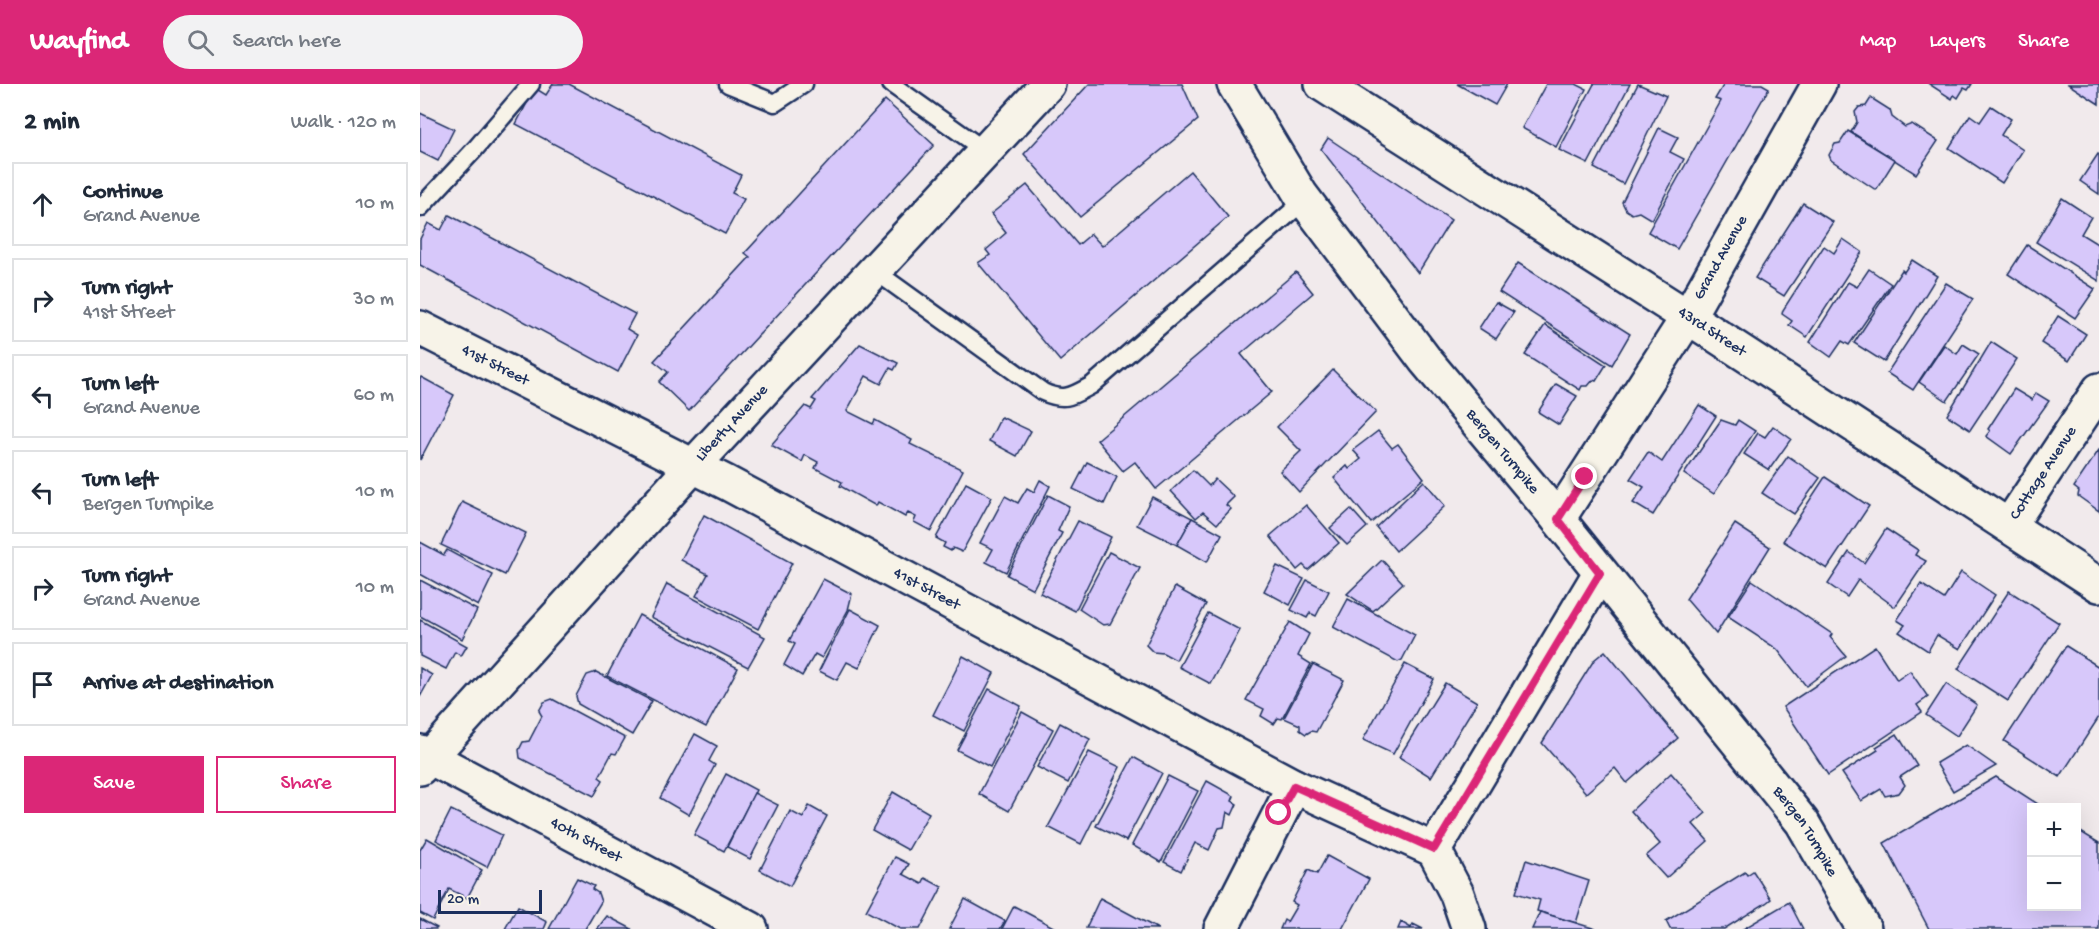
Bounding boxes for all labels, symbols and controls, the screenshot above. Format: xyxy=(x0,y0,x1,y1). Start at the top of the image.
search box xyxy=(163,15,583,69)
text: Wayfind xyxy=(30,26,127,59)
icon: search xyxy=(184,26,217,59)
text: Search here xyxy=(232,29,341,55)
text: Map xyxy=(1860,30,1896,55)
text: Layers xyxy=(1929,30,1985,55)
text: Share xyxy=(2018,30,2069,55)
text: 2 min xyxy=(24,108,79,139)
text: Walk · 120 m xyxy=(291,112,396,135)
text: Continue xyxy=(83,180,163,206)
icon: ahead xyxy=(26,188,59,221)
text: 10 m xyxy=(356,193,394,216)
text: Grand Avenue xyxy=(83,206,200,229)
street label: Grand Avenue xyxy=(1690,212,1753,303)
text: Turn right xyxy=(83,276,171,302)
icon: right xyxy=(26,284,59,317)
text: 30 m xyxy=(353,289,394,312)
text: 41st Street xyxy=(83,302,174,325)
street label: 43rd Street xyxy=(1674,303,1750,362)
street label: 41st Street xyxy=(458,341,533,391)
text: Turn left xyxy=(83,372,157,398)
icon: left xyxy=(26,380,59,413)
street label: Liberty Avenue xyxy=(692,381,773,466)
text: 60 m xyxy=(354,385,394,408)
text: Grand Avenue xyxy=(83,398,200,421)
street label: Bergen Turnpike xyxy=(1461,405,1543,499)
street label: Cottage Avenue xyxy=(2006,422,2082,524)
route end xyxy=(1571,463,1597,489)
text: Turn left xyxy=(83,468,157,494)
icon: left xyxy=(26,476,59,509)
text: 10 m xyxy=(356,481,394,504)
text: Bergen Turnpike xyxy=(83,494,214,517)
text: Turn right xyxy=(83,564,171,590)
street label: 41st Street xyxy=(890,564,964,616)
icon: right xyxy=(26,572,59,605)
text: 10 m xyxy=(356,577,394,600)
text: Grand Avenue xyxy=(83,590,200,613)
icon: arrive xyxy=(26,668,59,701)
text: Arrive at destination xyxy=(83,671,273,697)
button: Save xyxy=(24,756,204,813)
button: Share xyxy=(216,756,396,813)
street label: Bergen Turnpike xyxy=(1767,782,1842,881)
route start xyxy=(1265,799,1291,825)
map controls xyxy=(2027,803,2081,911)
button: + xyxy=(2027,803,2081,857)
street label: 40th Street xyxy=(547,814,626,868)
button: − xyxy=(2027,857,2081,911)
scale bar xyxy=(438,887,542,914)
text: 20 m xyxy=(447,891,479,910)

